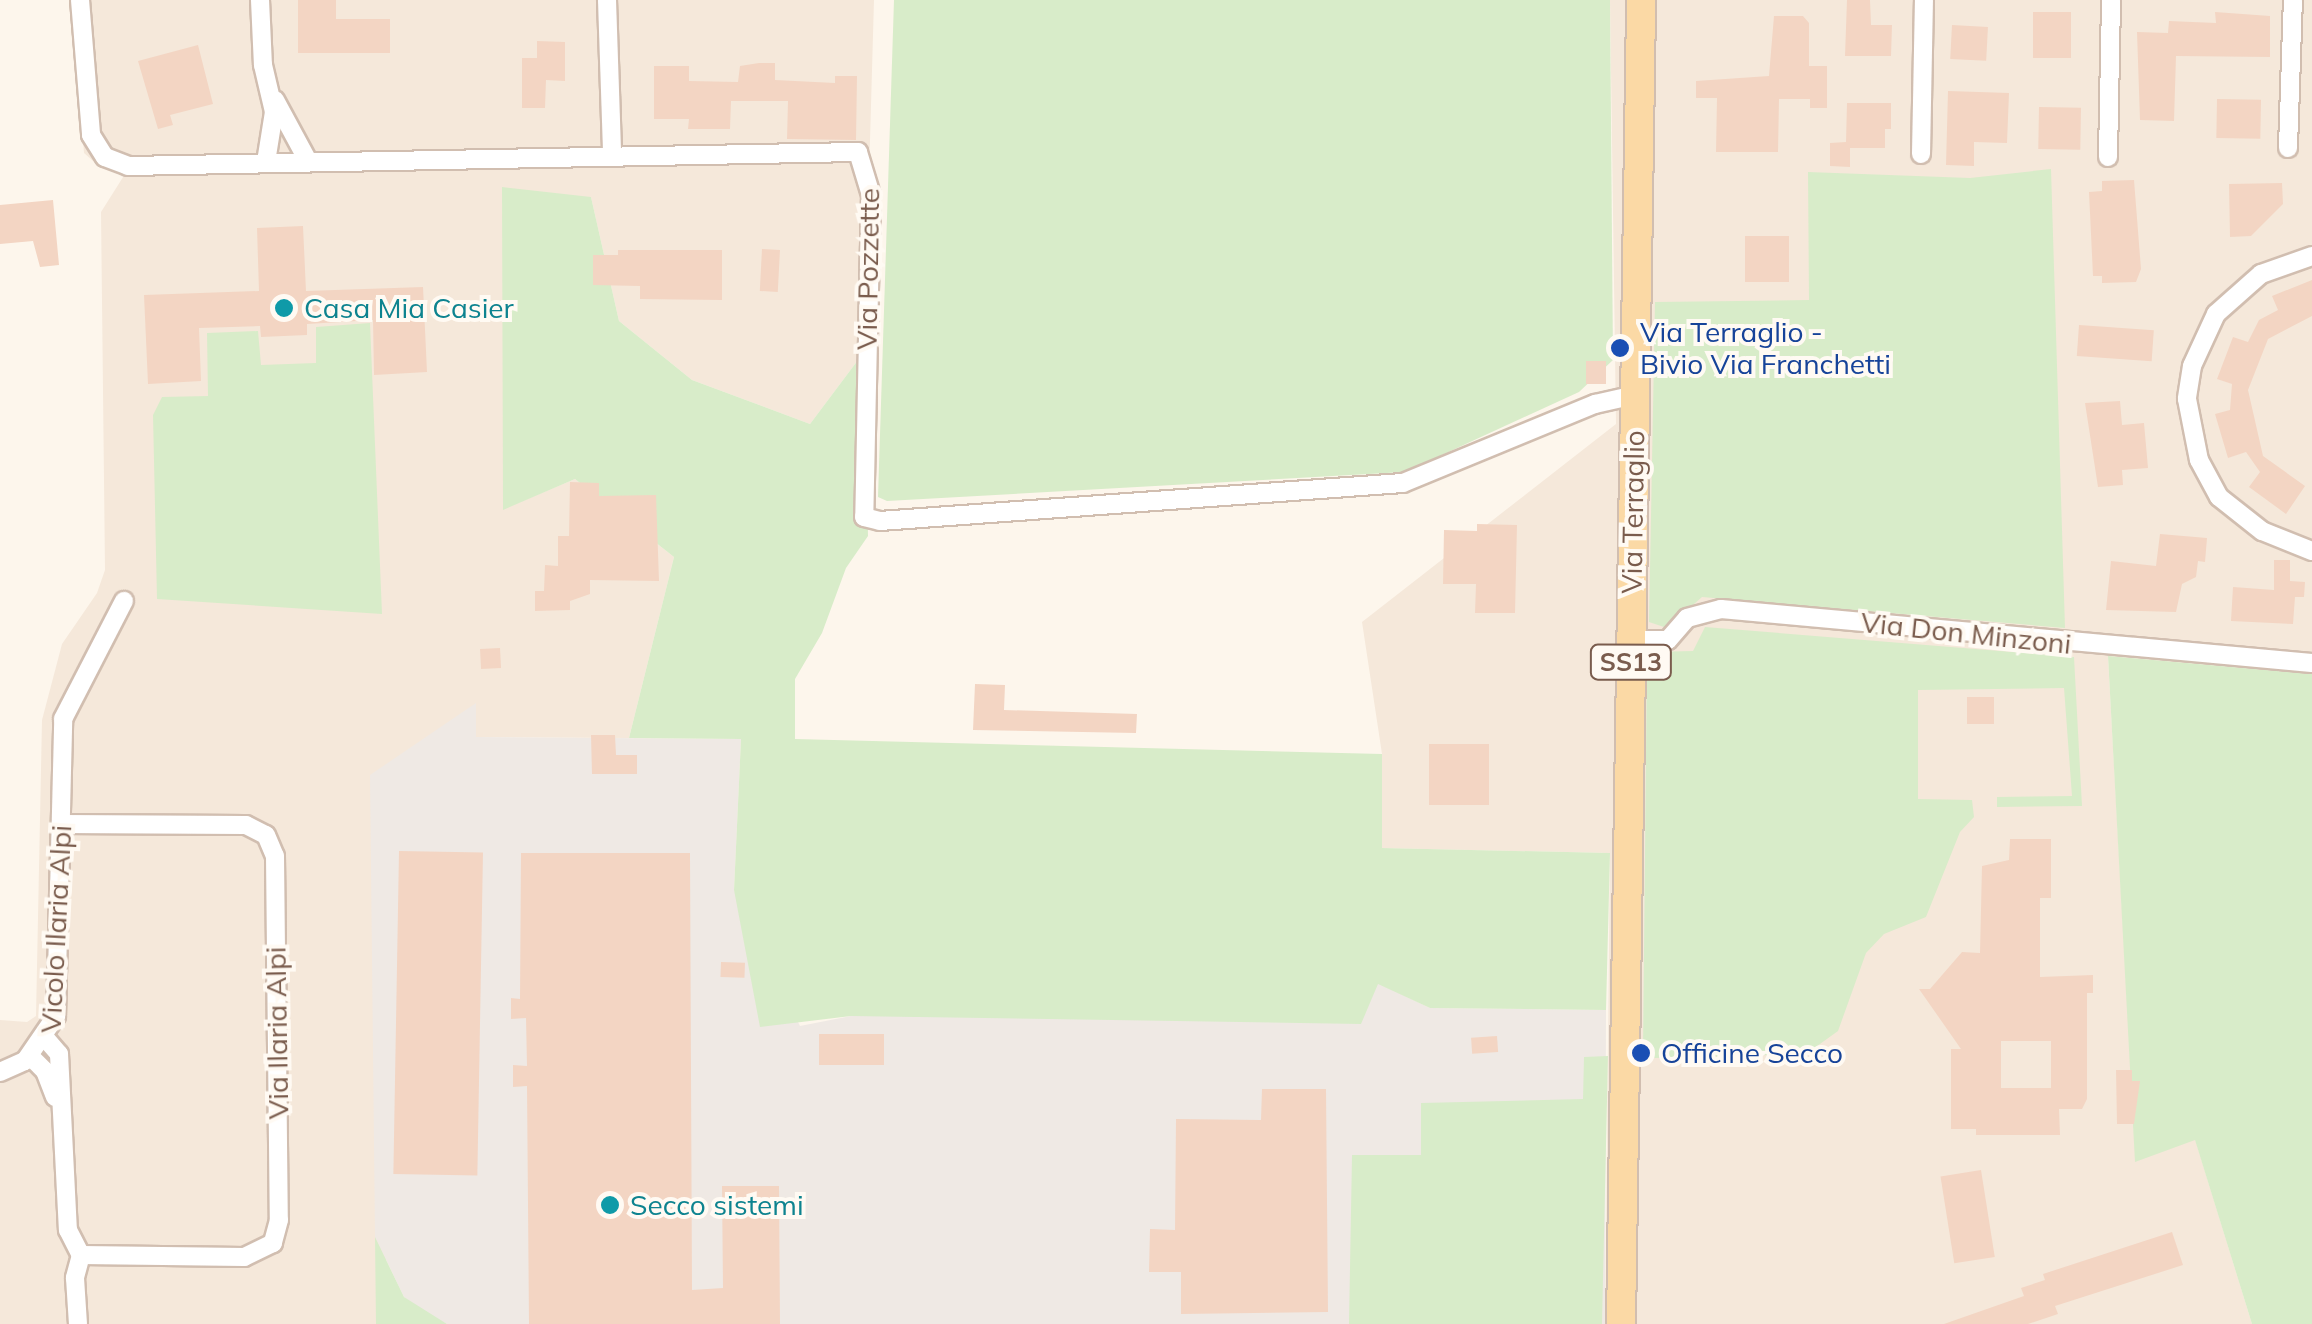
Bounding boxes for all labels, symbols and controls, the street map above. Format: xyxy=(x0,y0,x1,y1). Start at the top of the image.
street label: Via Pozzette xyxy=(850,188,886,350)
place label: Casa Mia Casier xyxy=(304,291,514,325)
marker: Casa Mia Casier xyxy=(273,297,295,319)
place label: Via Terraglio - Bivio Via Franchetti xyxy=(1640,315,1891,381)
marker: Via Terraglio - Bivio Via Franchetti xyxy=(1609,337,1631,359)
street label: Via Terraglio xyxy=(1615,430,1651,594)
street label: Via Don Minzoni xyxy=(1859,605,2073,661)
road number: SS13 xyxy=(1588,642,1674,682)
street label: Vicolo Ilaria Alpi xyxy=(34,824,78,1034)
street label: Via Ilaria Alpi xyxy=(259,946,295,1120)
place label: Officine Secco xyxy=(1661,1036,1843,1070)
marker: Officine Secco xyxy=(1630,1042,1652,1064)
place label: Secco sistemi xyxy=(630,1188,804,1222)
marker: Secco sistemi xyxy=(599,1194,621,1216)

